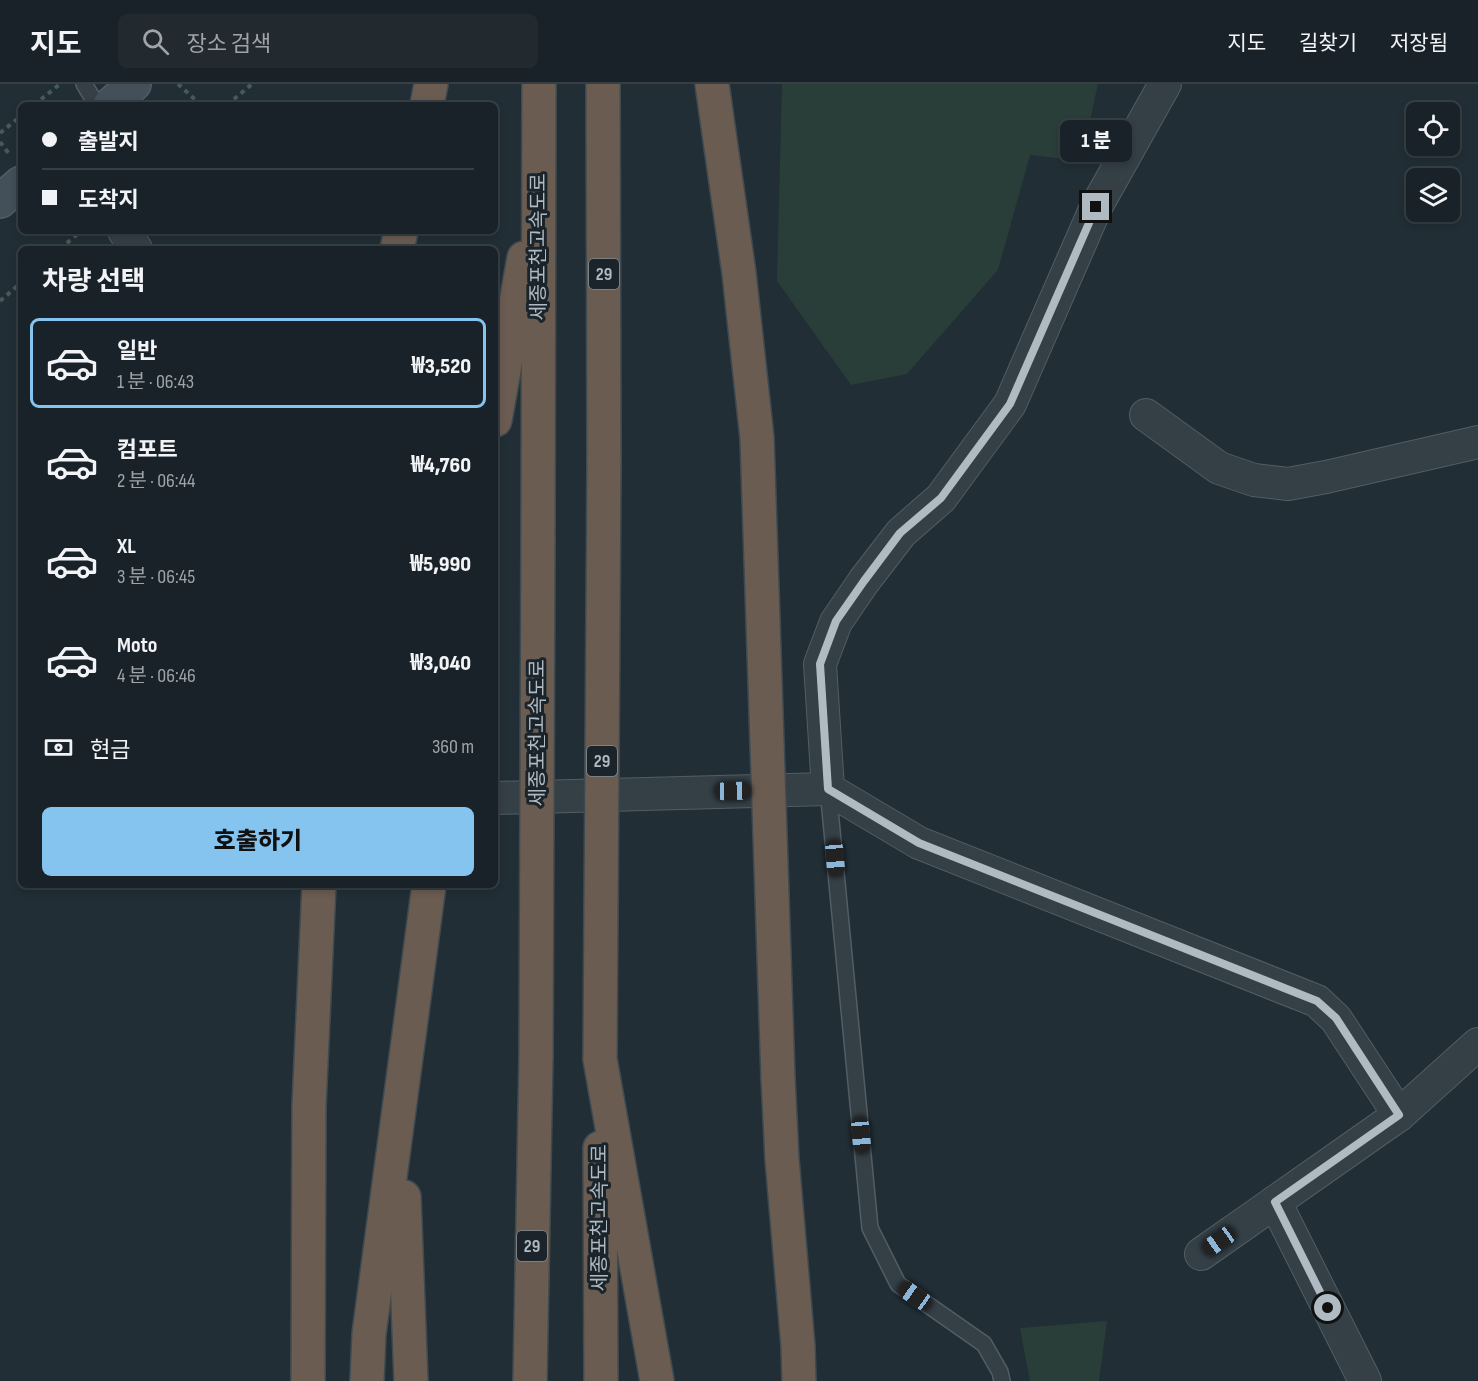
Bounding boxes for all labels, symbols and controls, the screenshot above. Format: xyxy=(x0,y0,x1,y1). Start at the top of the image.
search box xyxy=(118,14,538,68)
icon: search xyxy=(139,25,172,58)
text: 지도 xyxy=(30,28,82,61)
text: 장소 검색 xyxy=(187,31,271,58)
text: 지도 xyxy=(1227,31,1266,56)
text: 길찾기 xyxy=(1299,31,1357,56)
text: 저장됨 xyxy=(1390,31,1448,56)
map controls xyxy=(1406,102,1460,222)
button: locate xyxy=(1406,102,1460,156)
callout: 1 분 xyxy=(1060,120,1132,162)
text: 출발지 xyxy=(78,129,139,156)
text: 1 분 xyxy=(1081,129,1111,153)
button: layers xyxy=(1406,168,1460,222)
street label: 세종포천고속도로 xyxy=(527,173,551,321)
text: 도착지 xyxy=(78,187,139,214)
route end xyxy=(1082,193,1109,220)
road number: 29 xyxy=(589,259,619,289)
text: 차량 선택 xyxy=(42,266,146,298)
icon: car xyxy=(45,336,99,390)
text: 일반 xyxy=(117,338,157,365)
text: ₩3,520 xyxy=(411,353,471,380)
text: 1 분 · 06:43 xyxy=(117,370,194,394)
icon: car xyxy=(45,435,99,489)
text: 컴포트 xyxy=(117,437,178,464)
text: ₩4,760 xyxy=(411,452,471,479)
text: 2 분 · 06:44 xyxy=(117,469,195,493)
text: XL xyxy=(117,533,136,560)
icon: car xyxy=(45,534,99,588)
text: ₩5,990 xyxy=(410,551,471,578)
text: 3 분 · 06:45 xyxy=(117,565,195,589)
text: Moto xyxy=(117,632,157,659)
icon: car xyxy=(45,633,99,687)
text: ₩3,040 xyxy=(410,650,471,677)
street label: 세종포천고속도로 xyxy=(526,659,550,807)
text: 4 분 · 06:46 xyxy=(117,664,196,688)
icon: cash xyxy=(42,731,75,764)
text: 360 m xyxy=(432,735,474,759)
text: 현금 xyxy=(90,737,130,764)
road number: 29 xyxy=(587,746,617,776)
car xyxy=(715,782,751,800)
button: 호출하기 xyxy=(42,807,474,876)
car xyxy=(824,839,846,877)
car xyxy=(850,1116,872,1154)
street label: 세종포천고속도로 xyxy=(588,1144,612,1292)
car xyxy=(1199,1223,1239,1259)
road number: 29 xyxy=(517,1231,547,1261)
car xyxy=(895,1278,935,1314)
route start xyxy=(1314,1294,1341,1321)

